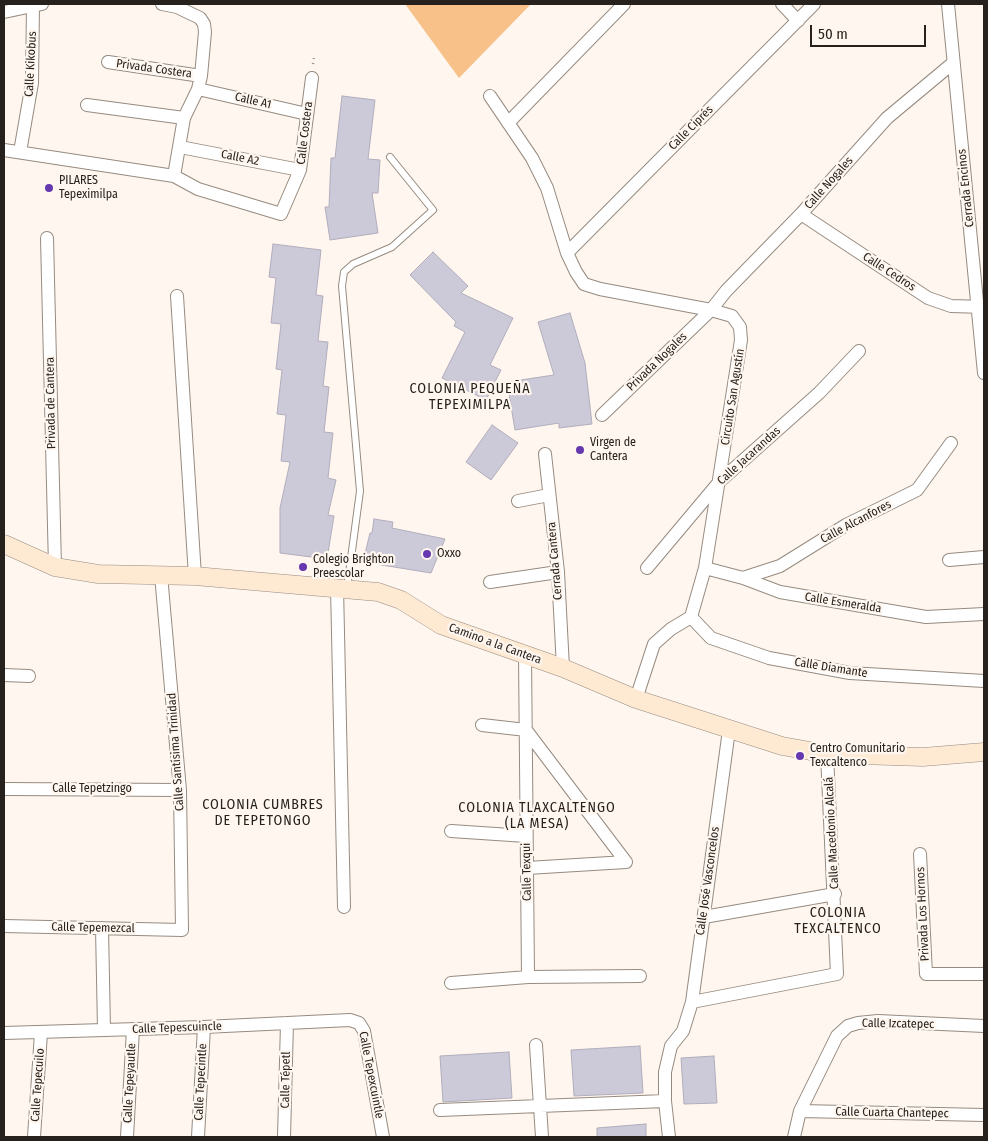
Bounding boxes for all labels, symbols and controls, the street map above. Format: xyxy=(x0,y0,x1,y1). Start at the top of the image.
scale bar xyxy=(813,15,929,47)
text: 50 m xyxy=(818,25,848,43)
street label: Calle Kikobus xyxy=(22,31,40,97)
street label: Privada Costera xyxy=(115,57,193,81)
street label: Calle A1 xyxy=(233,90,273,112)
street label: Calle Costera xyxy=(294,101,316,165)
street label: Calle Ciprés xyxy=(666,103,716,153)
street label: Calle A2 xyxy=(220,147,260,169)
street label: Cerrada Encinos xyxy=(955,148,977,228)
street label: Calle Nogales xyxy=(802,154,856,212)
place label: PILARES Tepeximilpa xyxy=(59,174,118,202)
marker: PILARES Tepeximilpa xyxy=(43,182,55,194)
street label: Calle Cedros xyxy=(860,250,918,294)
street label: Privada Nogales xyxy=(624,330,690,394)
street label: Circuito San Agustín xyxy=(718,348,748,446)
street label: Privada de Cantera xyxy=(43,357,59,449)
district label: COLONIA PEQUEÑA TEPEXIMILPA xyxy=(408,381,532,414)
street label: Calle Jacarandas xyxy=(714,424,784,488)
place label: Virgen de Cantera xyxy=(590,436,636,464)
marker: Virgen de Cantera xyxy=(574,444,586,456)
street label: Calle Alcanfores xyxy=(818,497,894,547)
street label: Cerrada Cantera xyxy=(544,521,566,601)
place label: Oxxo xyxy=(437,547,461,561)
marker: Oxxo xyxy=(421,548,433,560)
place label: Colegio Brighton Preescolar xyxy=(313,553,394,581)
marker: Colegio Brighton Preescolar xyxy=(297,561,309,573)
street label: Calle Esmeralda xyxy=(804,590,882,616)
street label: Camino a la Cantera xyxy=(447,621,543,667)
street label: Calle Diamante xyxy=(793,655,869,681)
street label: Calle Santísima Trinidad xyxy=(165,692,187,812)
place label: Centro Comunitario Texcaltenco xyxy=(810,742,905,770)
marker: Centro Comunitario Texcaltenco xyxy=(794,750,806,762)
street label: Calle Macedonio Alcalá xyxy=(822,776,842,890)
street label: Calle Tepetzingo xyxy=(52,782,132,796)
district label: COLONIA CUMBRES DE TEPETONGO xyxy=(200,797,326,830)
district label: COLONIA TLAXCALTENGO (LA MESA) xyxy=(456,800,618,832)
street label: Calle José Vasconcelos xyxy=(693,826,723,936)
street label: Calle Texqui xyxy=(519,843,535,901)
street label: Privada Los Hornos xyxy=(913,867,933,961)
district label: COLONIA TEXCALTENCO xyxy=(793,905,883,938)
street label: Calle Tepemezcal xyxy=(51,920,135,936)
street label: Calle Izcatepec xyxy=(862,1016,934,1032)
street label: Calle Tepescuincle xyxy=(132,1019,222,1037)
street label: Calle Tepexcuintle xyxy=(355,1030,387,1120)
street label: Calle Tepeyautle xyxy=(121,1043,139,1123)
street label: Calle Tepecintle xyxy=(192,1043,210,1121)
street label: Calle Tepecuilo xyxy=(28,1048,48,1122)
street label: Calle Tépetl xyxy=(278,1051,294,1109)
street label: Calle Cuarta Chantepec xyxy=(835,1105,949,1121)

